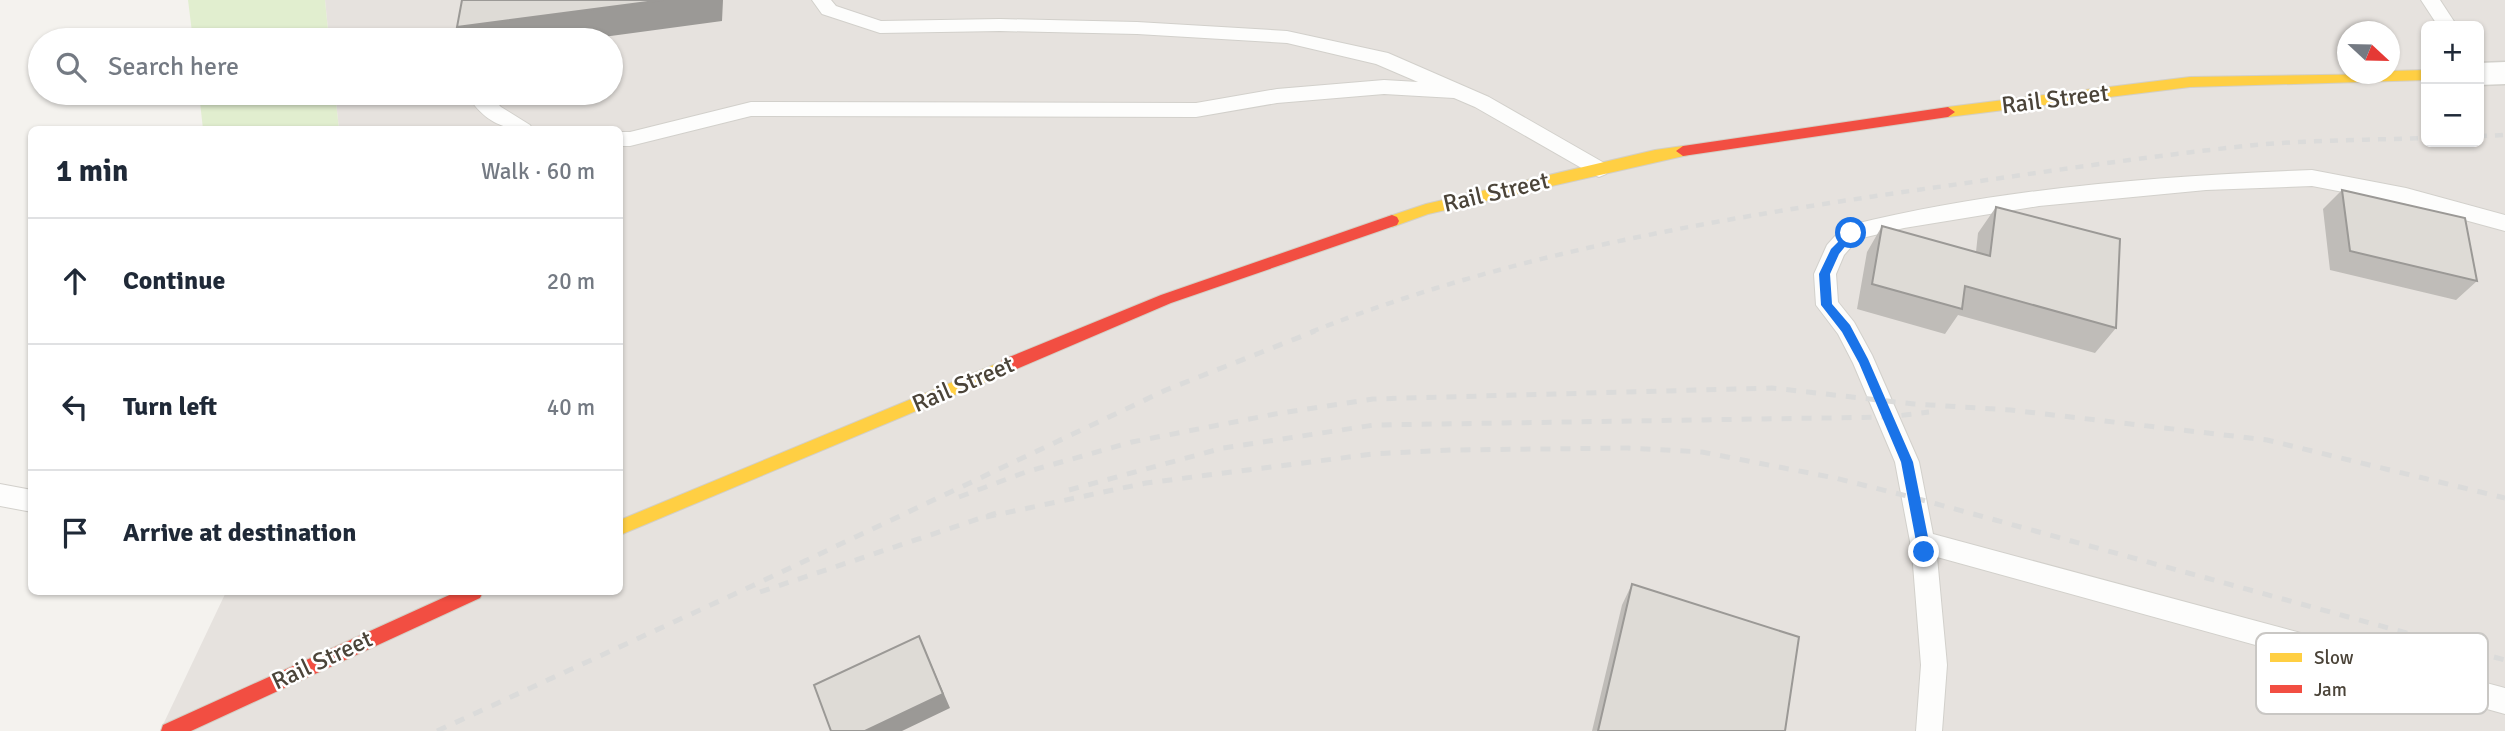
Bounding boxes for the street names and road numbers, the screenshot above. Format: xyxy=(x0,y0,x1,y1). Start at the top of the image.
street label: Rail Street xyxy=(2000,78,2110,120)
street label: Rail Street xyxy=(1440,165,1552,219)
street label: Rail Street xyxy=(908,349,1018,419)
street label: Rail Street xyxy=(267,624,377,696)

